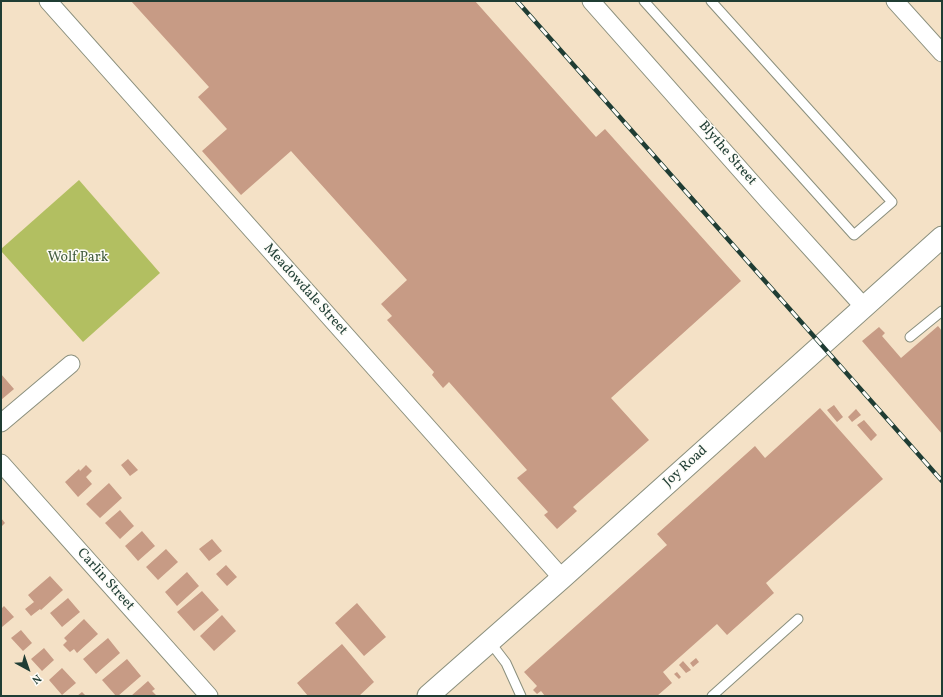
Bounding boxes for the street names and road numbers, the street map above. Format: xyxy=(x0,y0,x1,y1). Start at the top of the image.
street label: Blythe Street xyxy=(694,118,760,190)
street label: Meadowdale Street xyxy=(259,241,351,339)
street label: Joy Road xyxy=(660,443,712,491)
street label: Carlin Street xyxy=(73,545,137,615)

